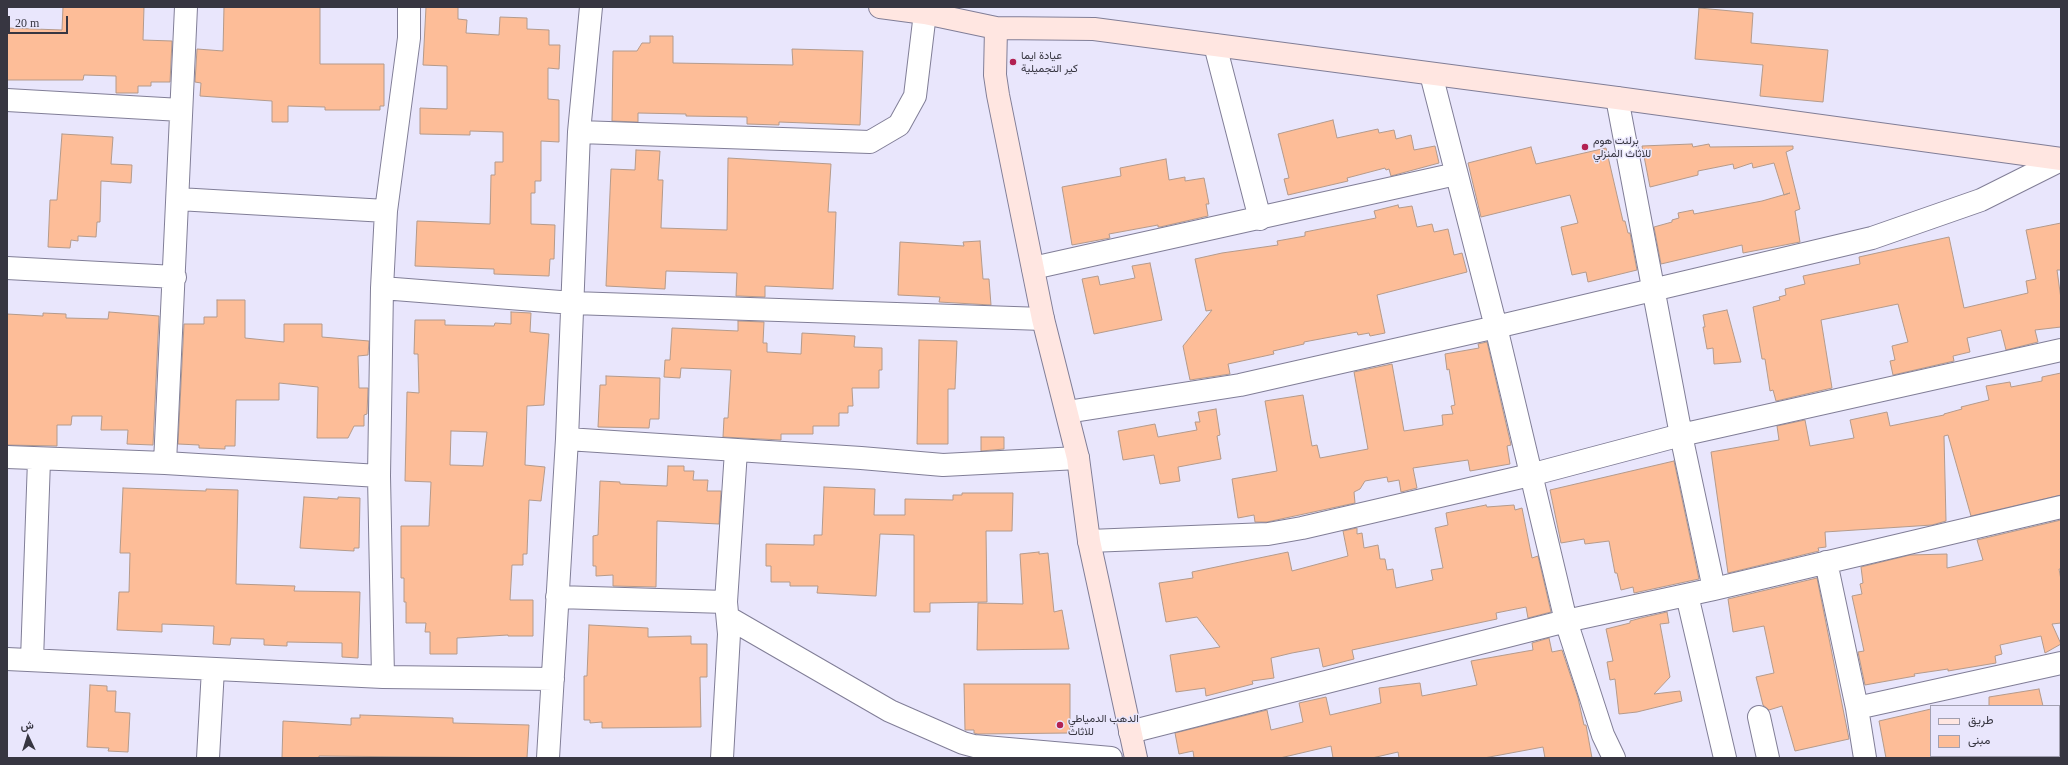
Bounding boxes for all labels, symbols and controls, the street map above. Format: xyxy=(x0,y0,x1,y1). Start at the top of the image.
scale bar xyxy=(10,8,70,34)
text: 20 m xyxy=(15,16,39,30)
place label: عيادة ايما كير التجميلية xyxy=(1021,49,1078,75)
marker: عيادة ايما كير التجميلية xyxy=(1008,57,1018,67)
place label: برلنت هوم للاثاث المنزلي xyxy=(1593,134,1651,160)
marker: برلنت هوم للاثاث المنزلي xyxy=(1580,142,1590,152)
legend xyxy=(1930,705,2060,757)
place label: الدهب الدمياطي للاثاث xyxy=(1068,712,1139,738)
text: طريق xyxy=(1968,713,1993,727)
north arrow xyxy=(8,717,48,757)
text: ش xyxy=(20,719,34,731)
marker: الدهب الدمياطي للاثاث xyxy=(1055,720,1065,730)
text: مبنى xyxy=(1968,733,1990,747)

